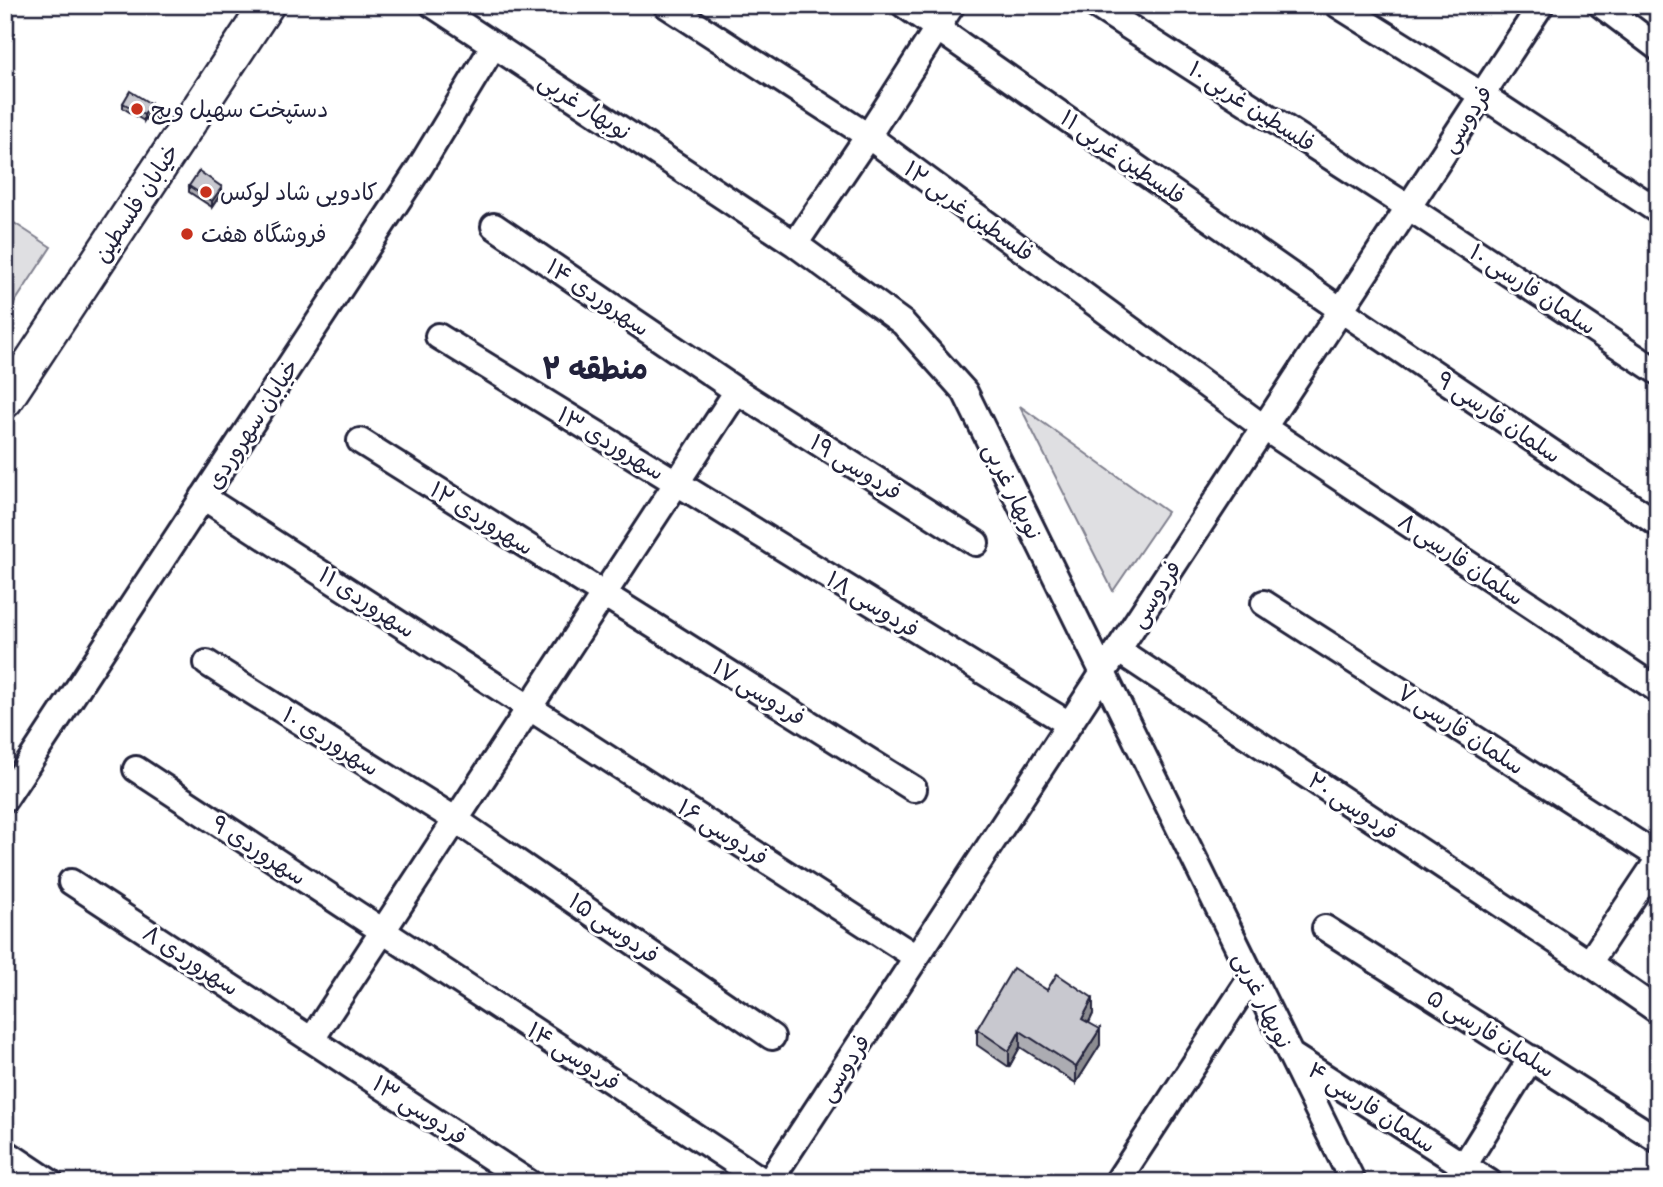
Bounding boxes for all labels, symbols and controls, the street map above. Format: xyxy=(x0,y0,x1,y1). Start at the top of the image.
street label: فلسطین غربی ۱۰ xyxy=(1180,55,1320,162)
street label: نوبهار غربی xyxy=(531,67,636,151)
street label: فردوسی xyxy=(1435,81,1503,161)
place label: دستپخت سهیل ویچ xyxy=(151,96,328,129)
marker: دستپخت سهیل ویچ xyxy=(129,101,145,117)
street label: فلسطین غربی ۱۱ xyxy=(1052,104,1190,215)
street label: خیابان فلسطین xyxy=(88,139,190,271)
street label: فلسطین غربی ۱۲ xyxy=(895,155,1039,272)
place label: کادویی شاد لوکس xyxy=(220,179,378,212)
marker: کادویی شاد لوکس xyxy=(198,184,214,200)
place label: فروشگاه هفت xyxy=(201,221,326,254)
marker: فروشگاه هفت xyxy=(179,226,195,242)
street label: سلمان فارسی ۱۰ xyxy=(1461,239,1601,345)
street label: سهروردی ۱۴ xyxy=(538,253,654,347)
district label: منطقه ۲ xyxy=(542,352,648,395)
street label: خیابان سهروردی xyxy=(200,354,310,498)
street label: سلمان فارسی ۹ xyxy=(1428,366,1566,474)
street label: سهروردی ۱۳ xyxy=(549,401,669,491)
street label: فردوسی ۱۹ xyxy=(802,429,906,511)
street label: نوبهار غربی xyxy=(972,439,1047,546)
street label: سهروردی ۱۲ xyxy=(422,476,538,566)
street label: سلمان فارسی ۸ xyxy=(1389,507,1529,616)
street label: فردوسی xyxy=(1124,556,1192,636)
street label: سهروردی ۱۱ xyxy=(310,561,420,649)
street label: فردوسی ۱۸ xyxy=(818,565,924,649)
street label: فردوسی ۱۷ xyxy=(704,653,810,737)
street label: سلمان فارسی ۷ xyxy=(1389,678,1529,785)
street label: سهروردی ۱۰ xyxy=(274,701,384,787)
street label: فردوسی ۲۰ xyxy=(1299,766,1403,851)
street label: فردوسی ۱۶ xyxy=(669,793,773,877)
street label: سهروردی ۹ xyxy=(203,810,311,896)
street label: فردوسی ۱۵ xyxy=(560,888,664,974)
street label: سهروردی ۸ xyxy=(134,919,244,1006)
street label: نوبهار غربی xyxy=(1222,948,1297,1055)
street label: سلمان فارسی ۵ xyxy=(1419,983,1560,1089)
street label: فردوسی ۱۴ xyxy=(519,1016,625,1101)
street label: فردوسی xyxy=(813,1030,881,1110)
street label: سلمان فارسی ۴ xyxy=(1300,1056,1441,1164)
street label: فردوسی ۱۳ xyxy=(364,1070,472,1156)

